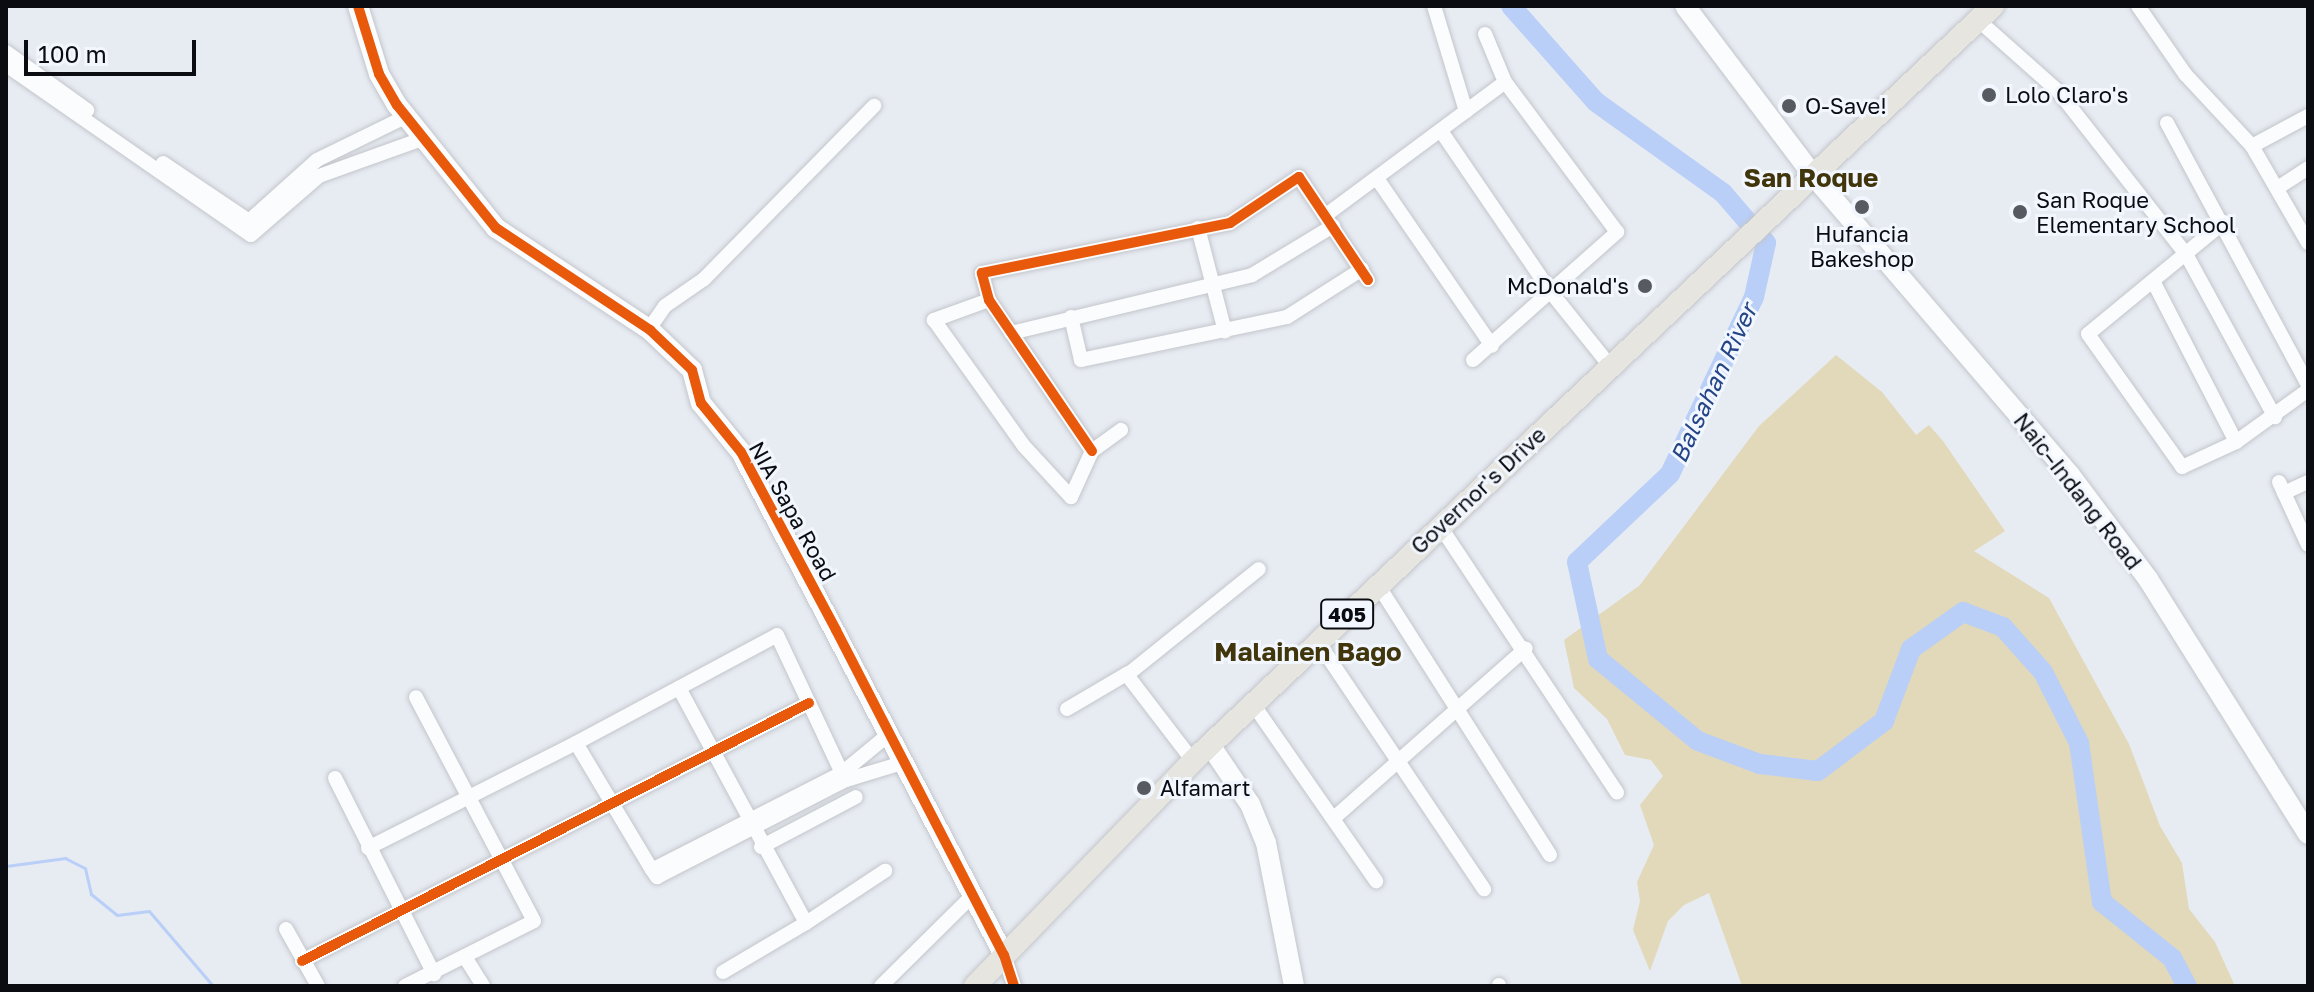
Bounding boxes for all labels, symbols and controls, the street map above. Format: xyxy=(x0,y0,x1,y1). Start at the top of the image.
scale bar xyxy=(28,24,200,74)
text: 100 m xyxy=(38,39,107,68)
place label: Lolo Claro's xyxy=(2005,82,2128,108)
marker: Lolo Claro's xyxy=(1980,86,1998,104)
place label: O-Save! xyxy=(1805,93,1887,119)
marker: O-Save! xyxy=(1780,97,1798,115)
district label: San Roque xyxy=(1744,162,1878,194)
place label: San Roque Elementary School xyxy=(2036,186,2236,238)
marker: Hufancia Bakeshop xyxy=(1853,198,1871,216)
marker: San Roque Elementary School xyxy=(2011,203,2029,221)
place label: Hufancia Bakeshop xyxy=(1810,220,1914,272)
place label: McDonald's xyxy=(1507,273,1629,299)
marker: McDonald's xyxy=(1636,277,1654,295)
water label: Balsahan River xyxy=(1664,299,1762,467)
street label: Naic–Indang Road xyxy=(2009,407,2147,575)
street label: Governor's Drive xyxy=(1405,421,1551,559)
street label: NIA Sapa Road xyxy=(744,436,842,586)
road number: 405 xyxy=(1319,598,1375,630)
district label: Malainen Bago xyxy=(1214,636,1402,668)
place label: Alfamart xyxy=(1160,775,1251,801)
marker: Alfamart xyxy=(1135,779,1153,797)

